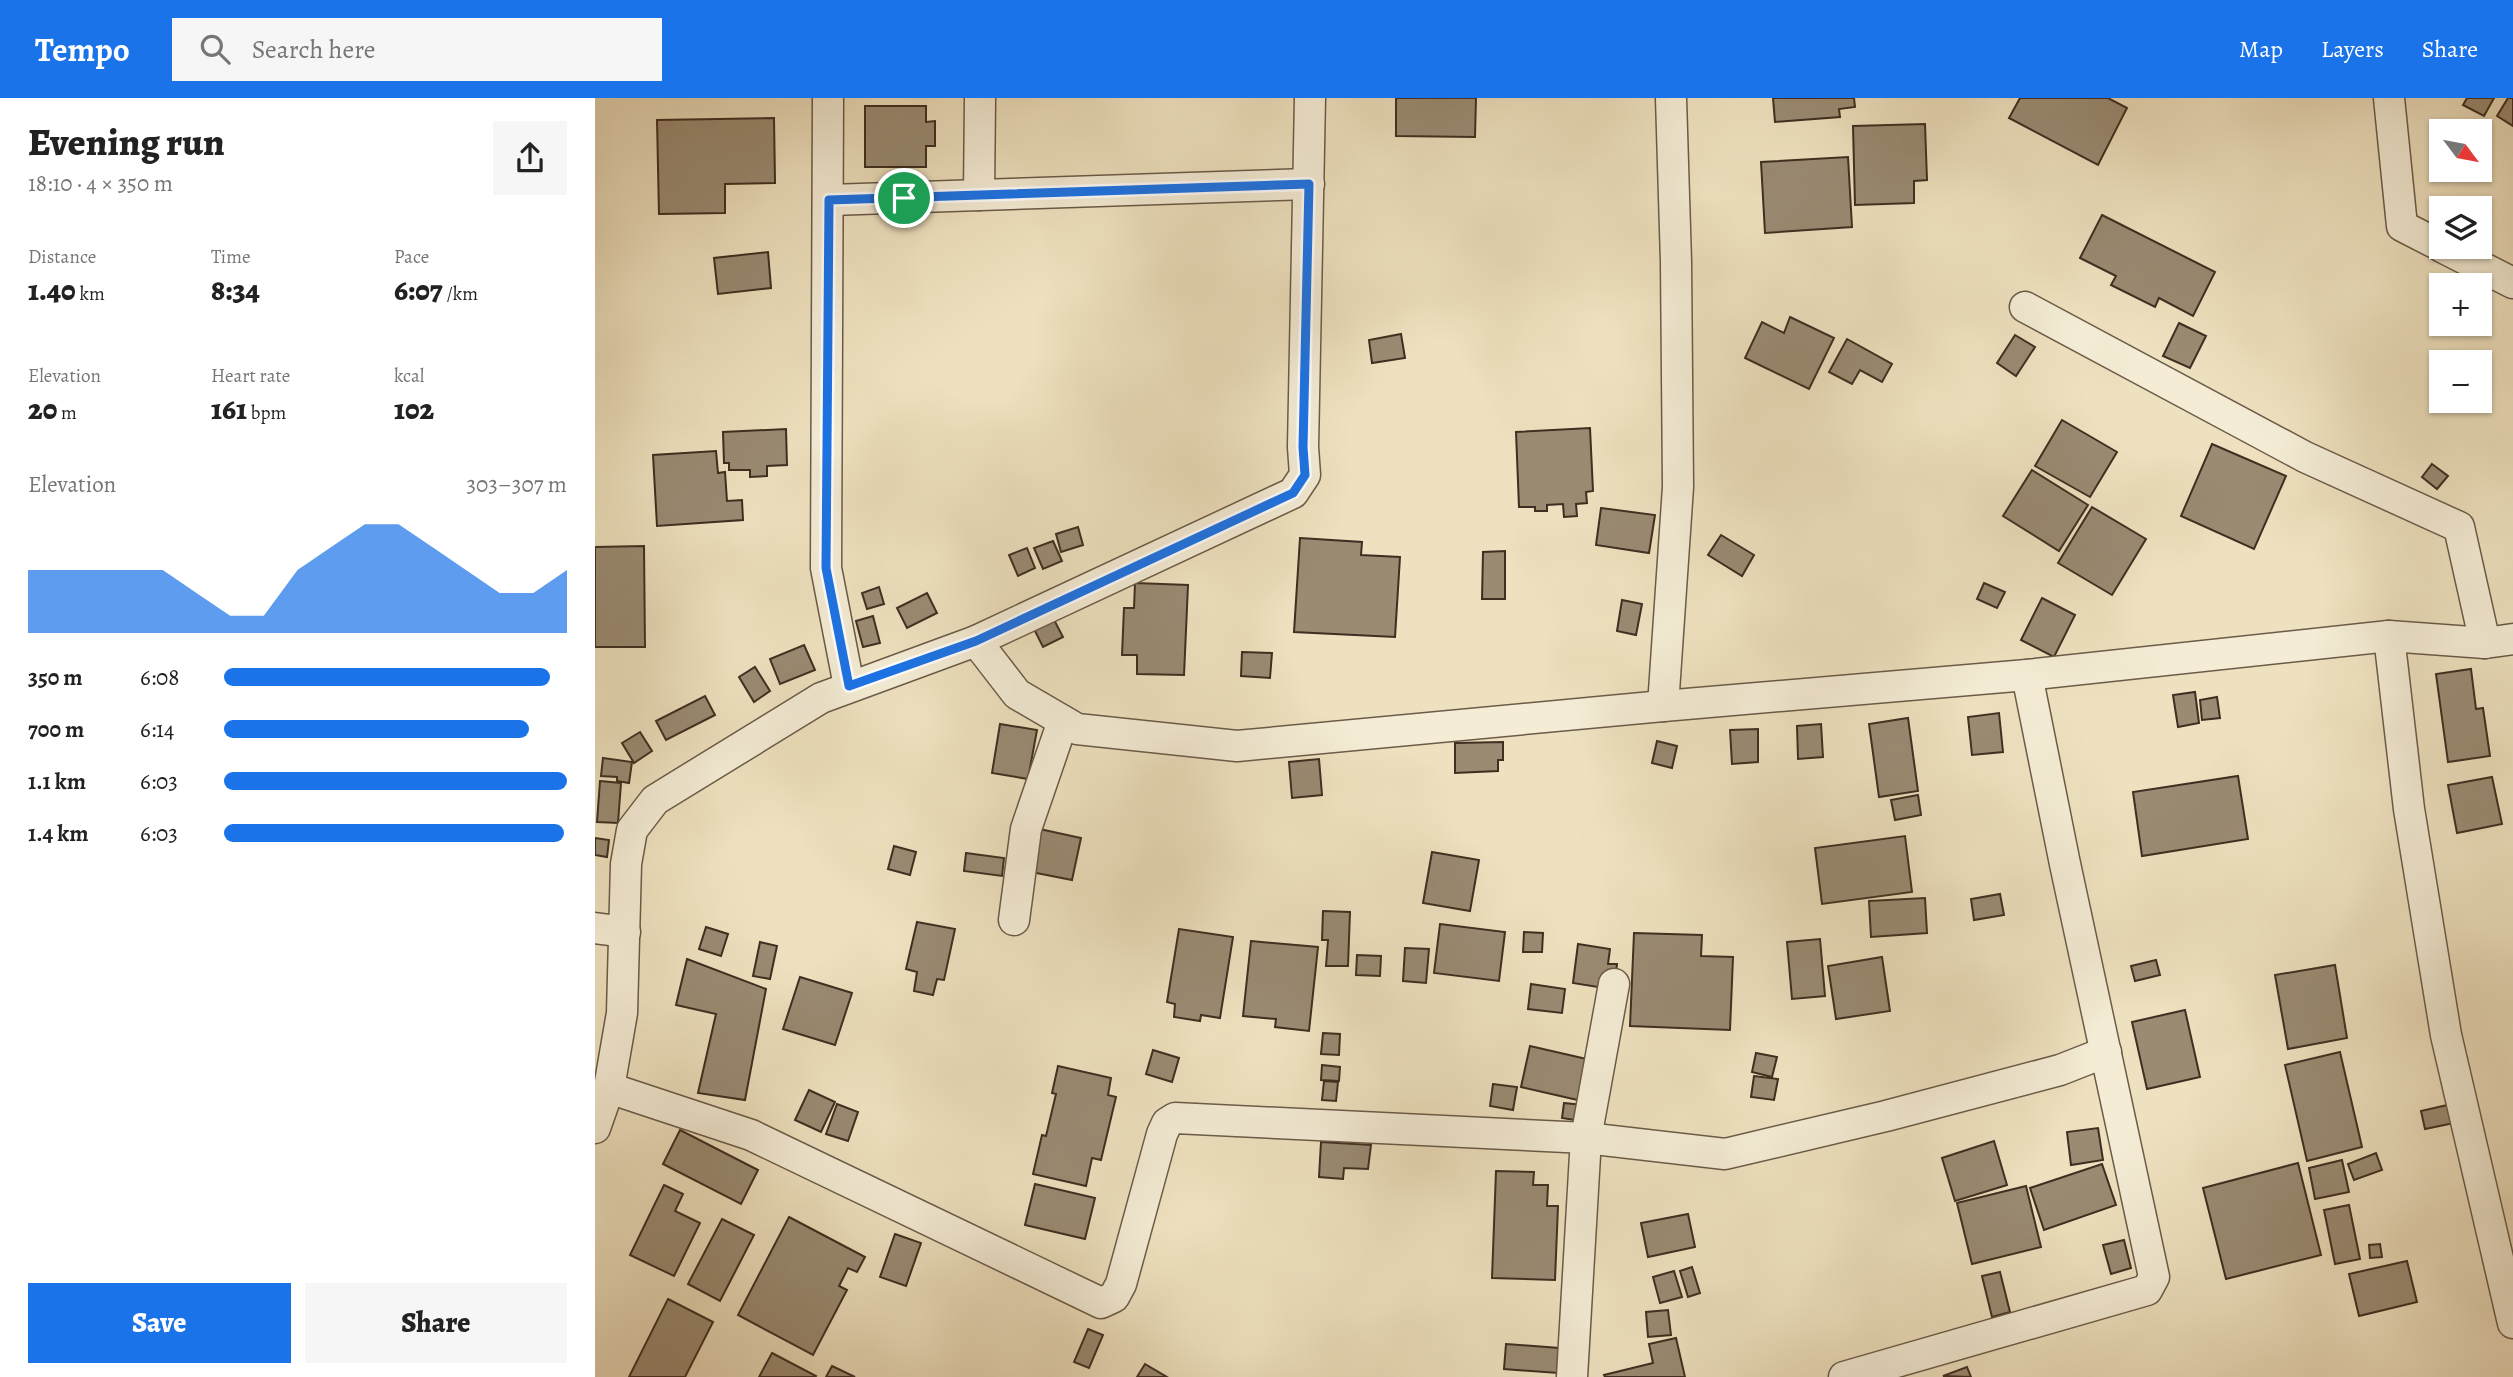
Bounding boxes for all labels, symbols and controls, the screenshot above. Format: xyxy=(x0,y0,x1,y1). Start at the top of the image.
search box xyxy=(172,18,662,81)
text: Tempo xyxy=(35,27,130,72)
icon: search xyxy=(196,30,234,68)
text: Search here xyxy=(252,32,375,67)
text: Map xyxy=(2239,33,2283,65)
text: Layers xyxy=(2321,33,2384,65)
text: Share xyxy=(2422,33,2478,65)
text: Evening run xyxy=(28,116,225,168)
north arrow xyxy=(2429,119,2492,182)
map controls xyxy=(2429,119,2492,413)
button: share xyxy=(493,121,567,195)
text: 18:10 · 4 × 350 m xyxy=(28,168,173,199)
pin xyxy=(874,168,934,228)
icon: arrive xyxy=(885,179,923,217)
button: layers xyxy=(2429,196,2492,259)
text: Distance xyxy=(28,244,96,270)
text: Time xyxy=(211,244,250,270)
text: Pace xyxy=(394,244,429,270)
text: 1.40 xyxy=(28,270,76,310)
text: 8:34 xyxy=(211,270,260,310)
text: 6:07 xyxy=(394,270,443,310)
button: + xyxy=(2429,273,2492,336)
text: km xyxy=(76,281,105,307)
text: /km xyxy=(443,281,478,307)
button: − xyxy=(2429,350,2492,413)
text: Elevation xyxy=(28,363,101,389)
text: Heart rate xyxy=(211,363,290,389)
text: kcal xyxy=(394,363,424,389)
text: 20 xyxy=(28,389,57,429)
text: 161 xyxy=(211,389,247,429)
text: 102 xyxy=(394,389,434,429)
text: m xyxy=(57,400,77,426)
text: bpm xyxy=(247,400,286,426)
text: Elevation xyxy=(28,469,116,500)
text: 303–307 m xyxy=(466,469,567,500)
text: 350 m xyxy=(28,662,83,693)
text: 6:08 xyxy=(140,662,180,693)
text: 700 m xyxy=(28,714,84,745)
text: 6:14 xyxy=(140,714,174,745)
text: 1.1 km xyxy=(28,766,86,797)
text: 6:03 xyxy=(140,766,178,797)
text: 1.4 km xyxy=(28,818,89,849)
text: 6:03 xyxy=(140,818,178,849)
button: Save xyxy=(28,1283,291,1363)
button: Share xyxy=(305,1283,567,1363)

